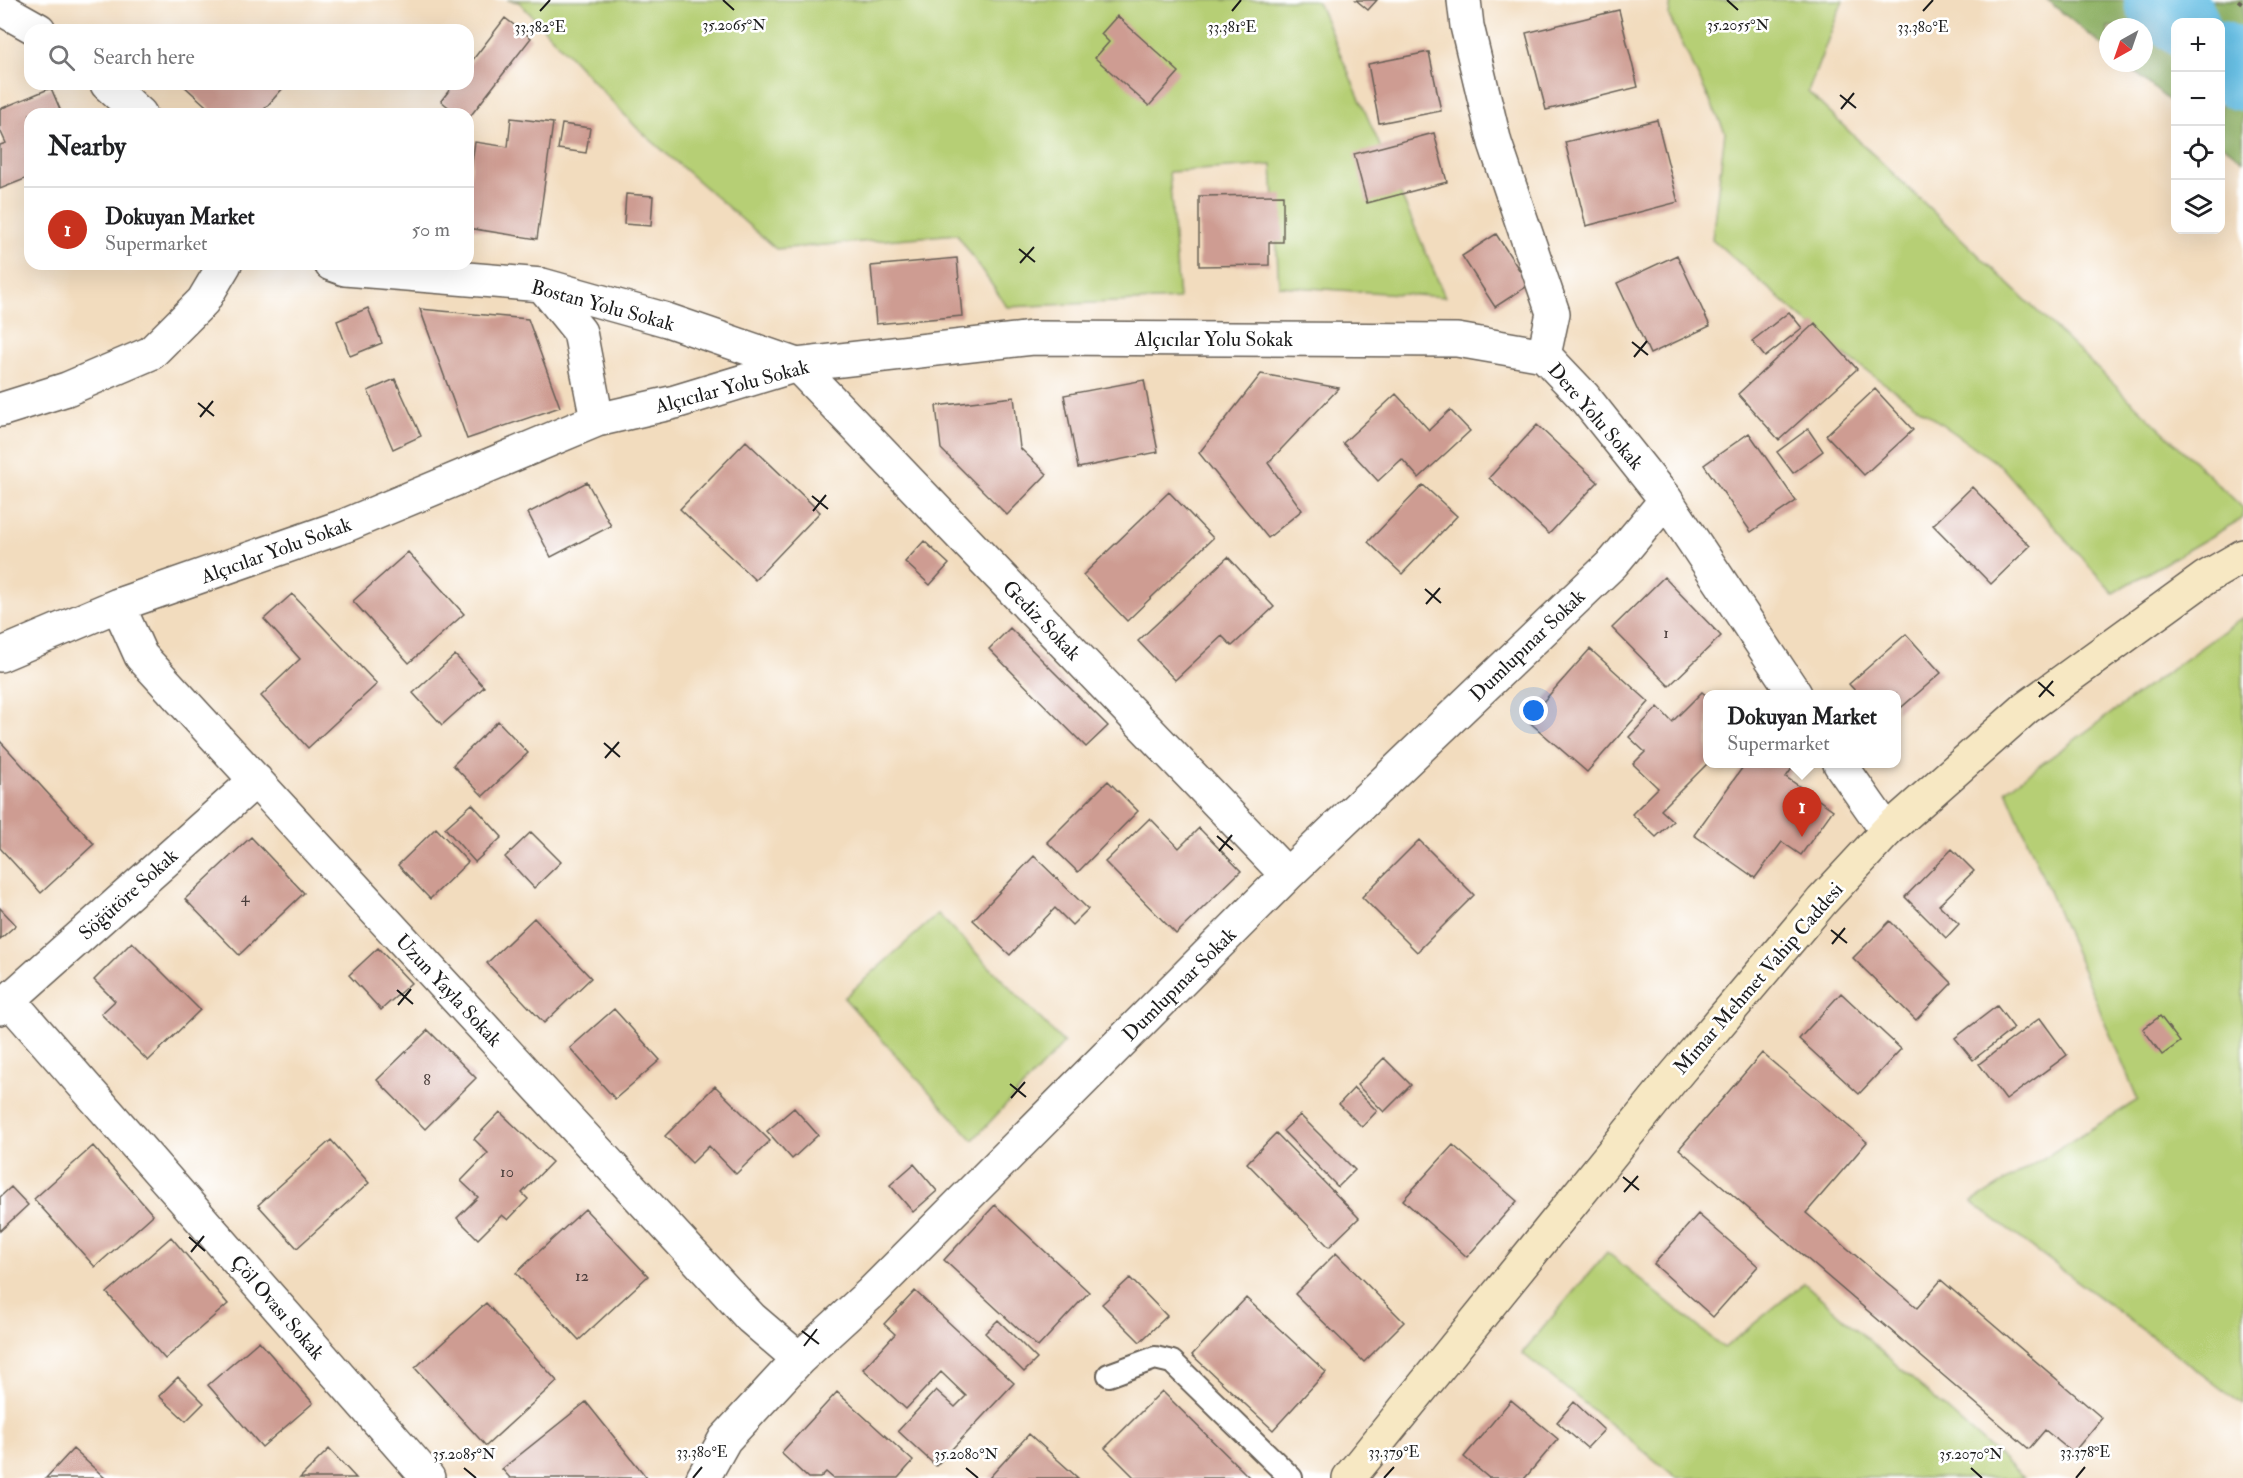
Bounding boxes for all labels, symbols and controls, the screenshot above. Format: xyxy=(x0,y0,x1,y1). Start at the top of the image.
text: 35.2065°N xyxy=(702,16,766,35)
text: 35.2055°N xyxy=(1707,16,1770,35)
text: 33.382°E xyxy=(515,18,566,37)
text: 33.381°E xyxy=(1208,18,1257,37)
text: 33.380°E xyxy=(1897,18,1949,37)
north arrow xyxy=(2099,18,2153,72)
map controls xyxy=(2171,18,2225,234)
button: + xyxy=(2171,18,2225,72)
search box xyxy=(24,24,474,90)
icon: search xyxy=(45,41,78,74)
text: Search here xyxy=(93,43,195,71)
button: − xyxy=(2171,72,2225,126)
button: locate xyxy=(2171,126,2225,180)
text: Nearby xyxy=(48,131,126,163)
button: layers xyxy=(2171,180,2225,234)
text: Dokuyan Market xyxy=(105,203,255,231)
text: 1 xyxy=(64,217,71,242)
text: 50 m xyxy=(411,217,450,242)
text: Supermarket xyxy=(105,231,208,256)
street label: Bostan Yolu Sokak xyxy=(528,274,678,337)
street label: Alçıcılar Yolu Sokak xyxy=(1134,327,1294,352)
street label: Alçıcılar Yolu Sokak xyxy=(651,354,812,419)
street label: Dere Yolu Sokak xyxy=(1542,358,1649,475)
street label: Alçıcılar Yolu Sokak xyxy=(197,512,355,590)
street label: Gediz Sokak xyxy=(997,575,1086,666)
street label: Dumlupınar Sokak xyxy=(1464,584,1591,708)
house number: 1 xyxy=(1663,623,1669,643)
popup xyxy=(1703,690,1901,768)
your location xyxy=(1519,696,1548,725)
text: Dokuyan Market xyxy=(1727,703,1877,731)
text: Supermarket xyxy=(1727,731,1830,756)
pin: 1 xyxy=(1782,788,1822,837)
street label: Söğütöre Sokak xyxy=(74,843,183,945)
street label: Mimar Mehmet Vahip Caddesi xyxy=(1668,877,1849,1080)
house number: 4 xyxy=(241,887,251,907)
street label: Dumlupınar Sokak xyxy=(1117,922,1243,1047)
street label: Uzun Yayla Sokak xyxy=(390,929,508,1052)
house number: 8 xyxy=(423,1070,431,1090)
house number: 10 xyxy=(500,1162,514,1182)
street label: Çöl Ovası Sokak xyxy=(225,1250,330,1365)
house number: 12 xyxy=(575,1266,589,1286)
text: 33.380°E xyxy=(676,1443,728,1462)
text: 33.379°E xyxy=(1369,1443,1420,1462)
text: 33.378°E xyxy=(2060,1443,2110,1462)
text: 35.2085°N xyxy=(433,1445,496,1464)
text: 35.2080°N xyxy=(934,1445,998,1464)
text: 35.2070°N xyxy=(1939,1445,2003,1464)

